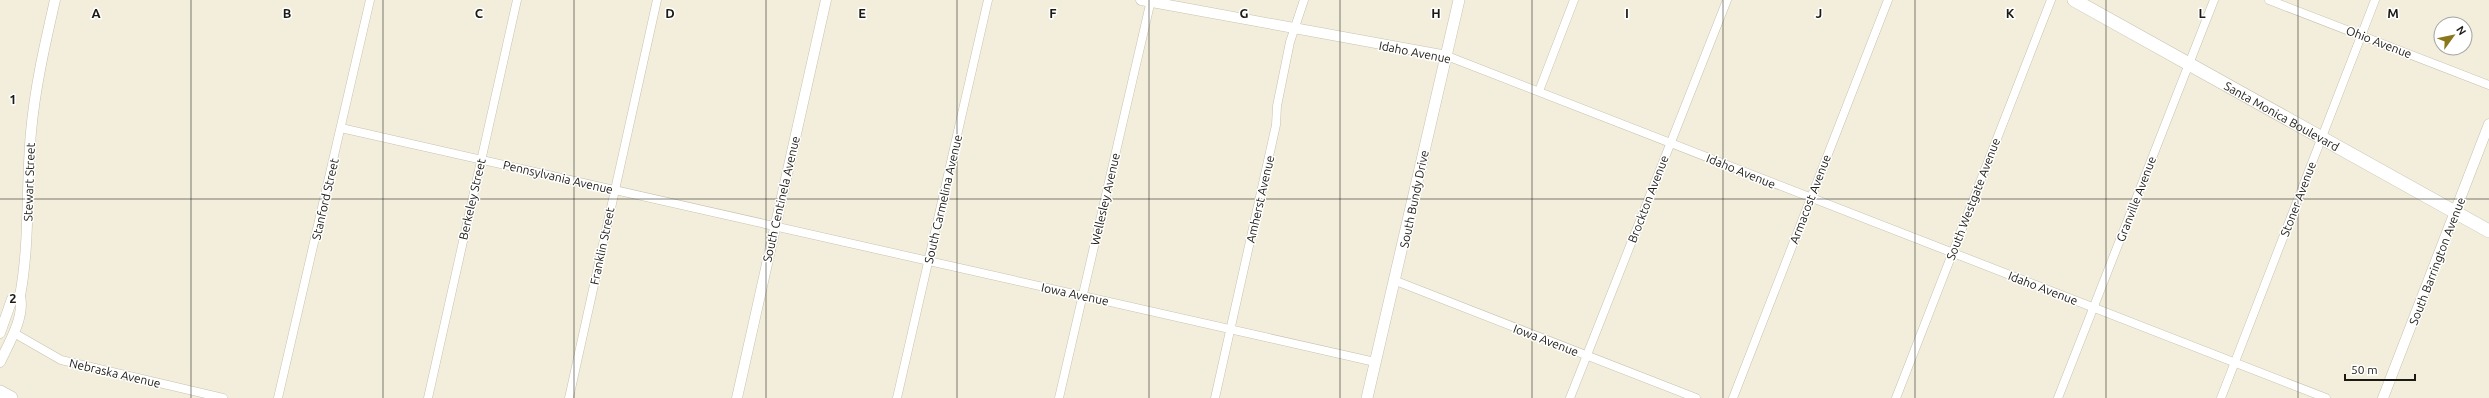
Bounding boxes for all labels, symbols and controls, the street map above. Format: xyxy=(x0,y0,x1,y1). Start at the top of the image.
text: A xyxy=(91,6,101,20)
text: B xyxy=(283,6,292,20)
text: C xyxy=(475,6,484,20)
text: D xyxy=(665,6,675,20)
text: E xyxy=(858,6,866,20)
text: F xyxy=(1049,6,1057,20)
text: G xyxy=(1240,6,1249,20)
text: H xyxy=(1431,6,1441,20)
text: I xyxy=(1625,6,1629,20)
text: J xyxy=(1816,6,1822,20)
text: K xyxy=(2006,6,2015,20)
text: L xyxy=(2198,6,2206,20)
text: M xyxy=(2387,6,2399,20)
north arrow xyxy=(2433,16,2473,56)
street label: Ohio Avenue xyxy=(2344,24,2414,60)
text: N xyxy=(2454,24,2469,37)
street label: Idaho Avenue xyxy=(1378,39,1452,65)
street label: Santa Monica Boulevard xyxy=(2222,79,2342,153)
text: 1 xyxy=(9,92,17,106)
street label: South Carmelina Avenue xyxy=(922,133,964,265)
street label: South Centinela Avenue xyxy=(760,135,802,263)
street label: South Westgate Avenue xyxy=(1944,136,2002,262)
street label: Stewart Street xyxy=(21,142,37,221)
street label: South Bundy Drive xyxy=(1397,149,1431,249)
street label: Idaho Avenue xyxy=(1705,151,1777,191)
street label: Wellesley Avenue xyxy=(1088,152,1122,246)
street label: Brockton Avenue xyxy=(1625,153,1671,245)
street label: Armacost Avenue xyxy=(1787,153,1833,245)
street label: Amherst Avenue xyxy=(1244,154,1276,244)
street label: Granville Avenue xyxy=(2114,154,2158,244)
street label: Stanford Street xyxy=(309,157,341,241)
street label: Berkeley Street xyxy=(456,157,488,241)
street label: Pennsylvania Avenue xyxy=(502,158,614,196)
street label: Stoner Avenue xyxy=(2278,160,2318,238)
street label: South Barrington Avenue xyxy=(2407,195,2467,327)
street label: Franklin Street xyxy=(587,206,617,286)
street label: Idaho Avenue xyxy=(2006,269,2080,307)
street label: Iowa Avenue xyxy=(1040,280,1110,308)
text: 2 xyxy=(9,291,17,305)
street label: Iowa Avenue xyxy=(1512,322,1580,358)
street label: Nebraska Avenue xyxy=(68,356,162,390)
scale bar xyxy=(2345,356,2415,382)
text: 50 m xyxy=(2351,363,2378,376)

